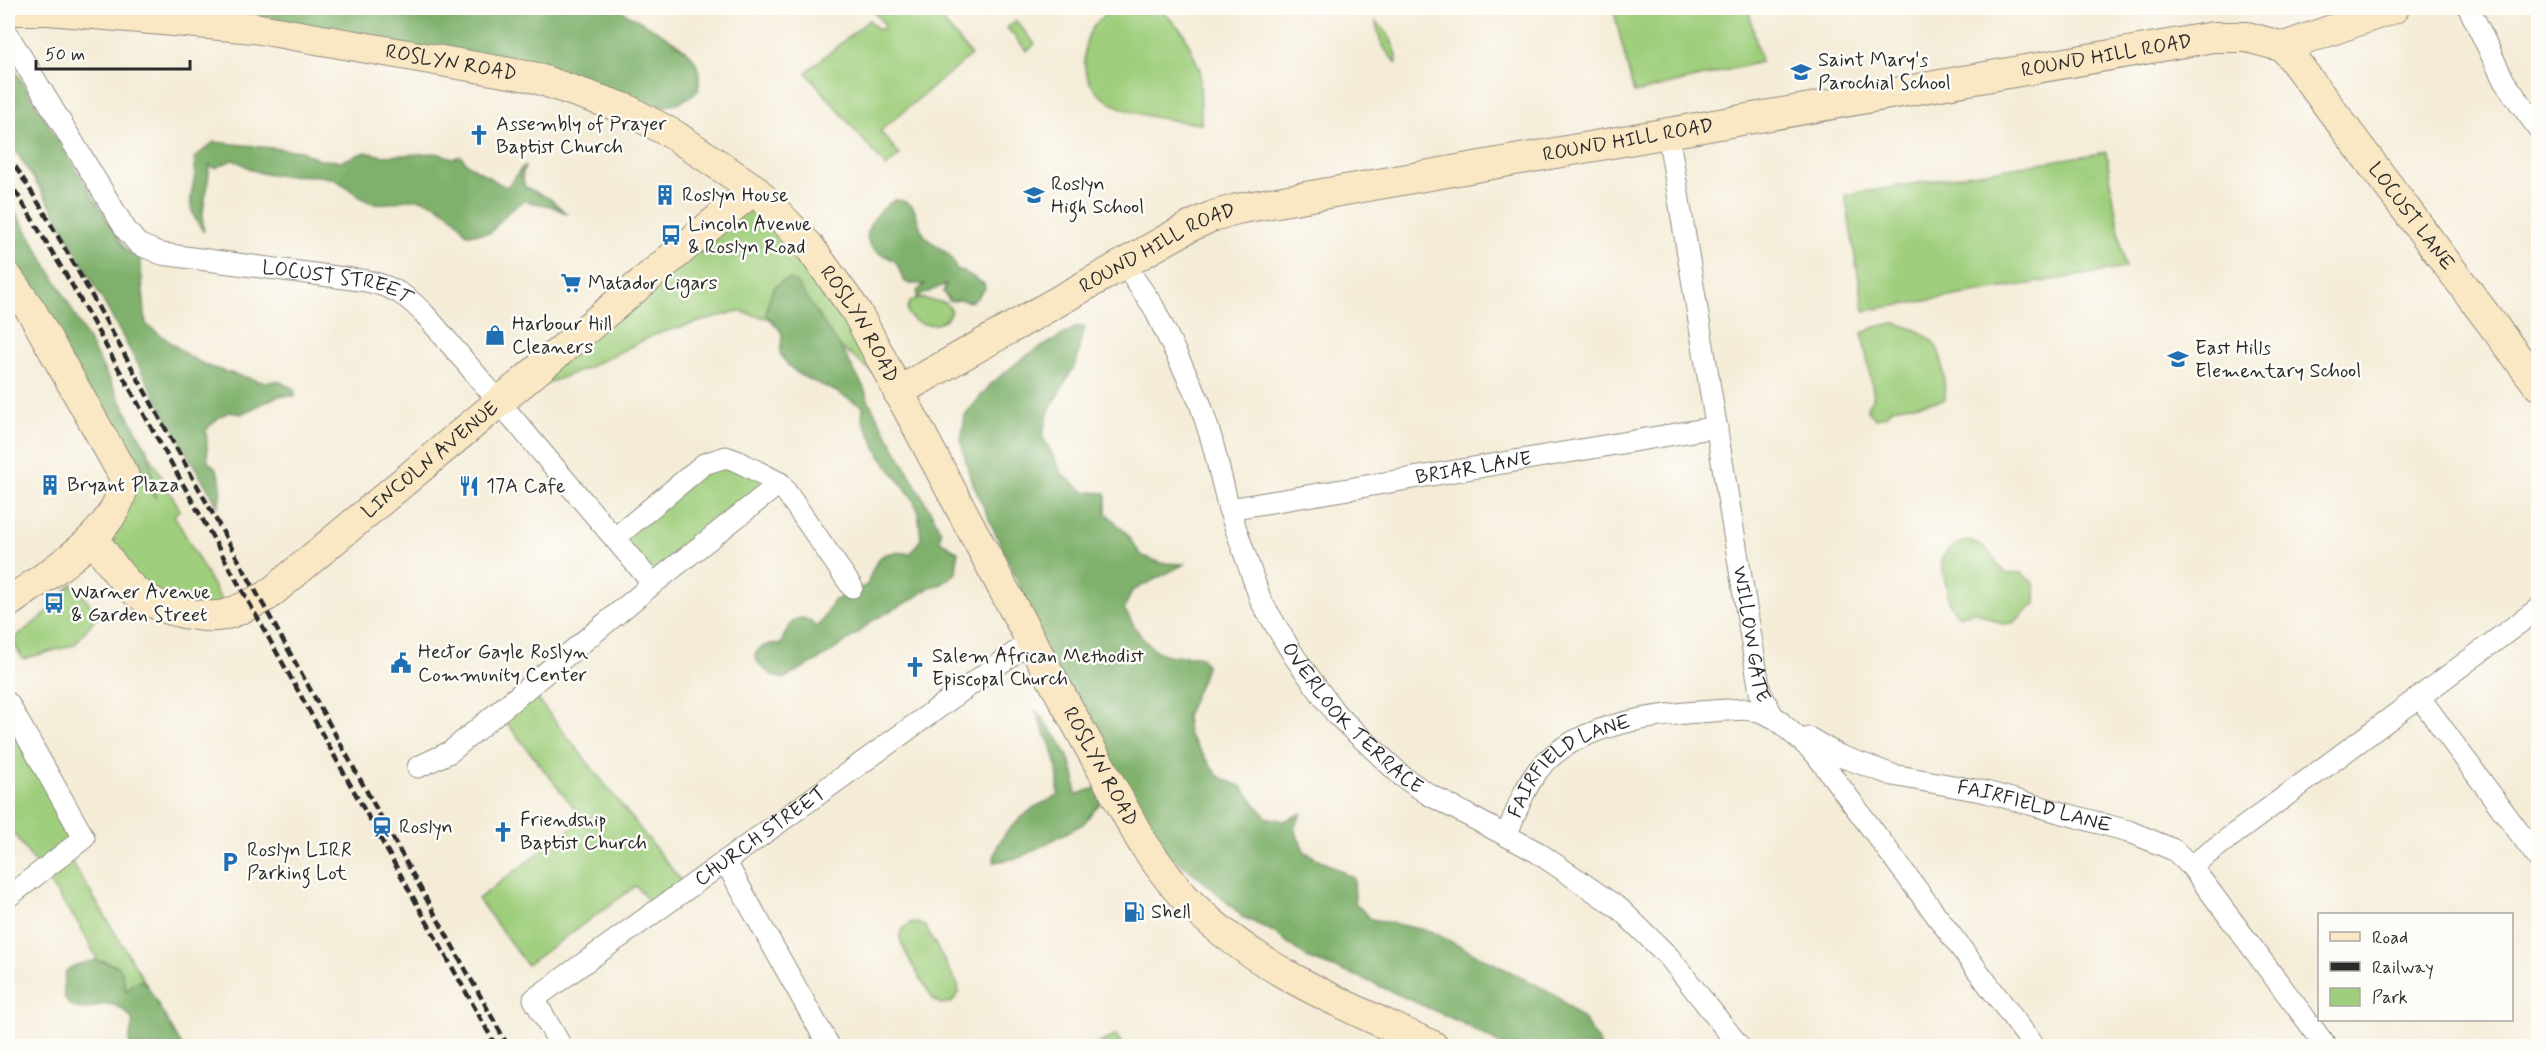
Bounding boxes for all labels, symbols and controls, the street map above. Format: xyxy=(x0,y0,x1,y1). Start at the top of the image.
street label: ROUND HILL ROAD xyxy=(2019,27,2194,84)
scale bar xyxy=(36,33,190,71)
street label: ROSLYN ROAD xyxy=(383,38,519,87)
text: 50 m xyxy=(45,43,85,67)
place label: Saint Mary's Parochial School xyxy=(1818,47,1951,97)
school or university icon: Saint Mary's Parochial School xyxy=(1789,60,1813,84)
place label: Assembly of Prayer Baptist Church xyxy=(496,111,667,161)
street label: ROUND HILL ROAD xyxy=(1541,112,1716,168)
church icon: Assembly of Prayer Baptist Church xyxy=(467,123,491,147)
street label: LOCUST LANE xyxy=(2362,157,2461,276)
place label: Roslyn High School xyxy=(1051,171,1144,223)
place label: Roslyn House xyxy=(682,182,788,209)
building icon: Roslyn House xyxy=(653,183,677,207)
school or university icon: Roslyn High School xyxy=(1022,183,1046,207)
street label: ROUND HILL ROAD xyxy=(1074,197,1238,300)
place label: Lincoln Avenue & Roslyn Road xyxy=(688,211,811,261)
bus stop icon: Lincoln Avenue & Roslyn Road xyxy=(659,223,683,247)
street label: LOCUST STREET xyxy=(260,254,419,312)
street label: ROSLYN ROAD xyxy=(814,260,905,388)
place label: Matador Cigars xyxy=(588,270,718,298)
supermarket icon: Matador Cigars xyxy=(559,271,583,295)
place label: Harbour Hill Cleaners xyxy=(512,311,613,361)
shop icon: Harbour Hill Cleaners xyxy=(483,323,507,347)
place label: East Hills Elementary School xyxy=(2195,335,2361,385)
school or university icon: East Hills Elementary School xyxy=(2166,347,2190,371)
street label: LINCOLN AVENUE xyxy=(356,395,504,525)
street label: BRIAR LANE xyxy=(1414,445,1534,491)
place label: Bryant Plaza xyxy=(67,472,179,499)
building icon: Bryant Plaza xyxy=(38,473,62,497)
place label: 17A Cafe xyxy=(486,473,565,500)
restaurant icon: 17A Cafe xyxy=(457,474,481,498)
street label: WILLOW GATE xyxy=(1726,564,1777,708)
place label: Warner Avenue & Garden Street xyxy=(71,579,210,629)
bus stop icon: Warner Avenue & Garden Street xyxy=(42,591,66,615)
street label: OVERLOOK TERRACE xyxy=(1275,637,1428,800)
place label: Hector Gayle Roslyn Community Center xyxy=(418,639,589,689)
place label: Salem African Methodist Episcopal Church xyxy=(932,643,1144,693)
public building icon: Hector Gayle Roslyn Community Center xyxy=(389,651,413,675)
church icon: Salem African Methodist Episcopal Church xyxy=(903,655,927,679)
street label: ROSLYN ROAD xyxy=(1057,702,1144,831)
street label: FAIRFIELD LANE xyxy=(1501,708,1633,822)
street label: FAIRFIELD LANE xyxy=(1955,774,2115,839)
street label: CHURCH STREET xyxy=(689,780,831,893)
place label: Friendship Baptist Church xyxy=(520,807,647,857)
place label: Roslyn xyxy=(399,814,453,841)
station icon: Roslyn xyxy=(370,815,394,839)
church icon: Friendship Baptist Church xyxy=(491,820,515,844)
place label: Roslyn LIRR Parking Lot xyxy=(247,837,352,889)
parking icon: Roslyn LIRR Parking Lot xyxy=(218,850,242,874)
place label: Shell xyxy=(1151,899,1191,926)
fuel station icon: Shell xyxy=(1122,900,1146,924)
legend xyxy=(2318,913,2513,1021)
text: Road xyxy=(2372,926,2408,950)
text: Railway xyxy=(2372,956,2434,980)
text: Park xyxy=(2372,986,2408,1010)

